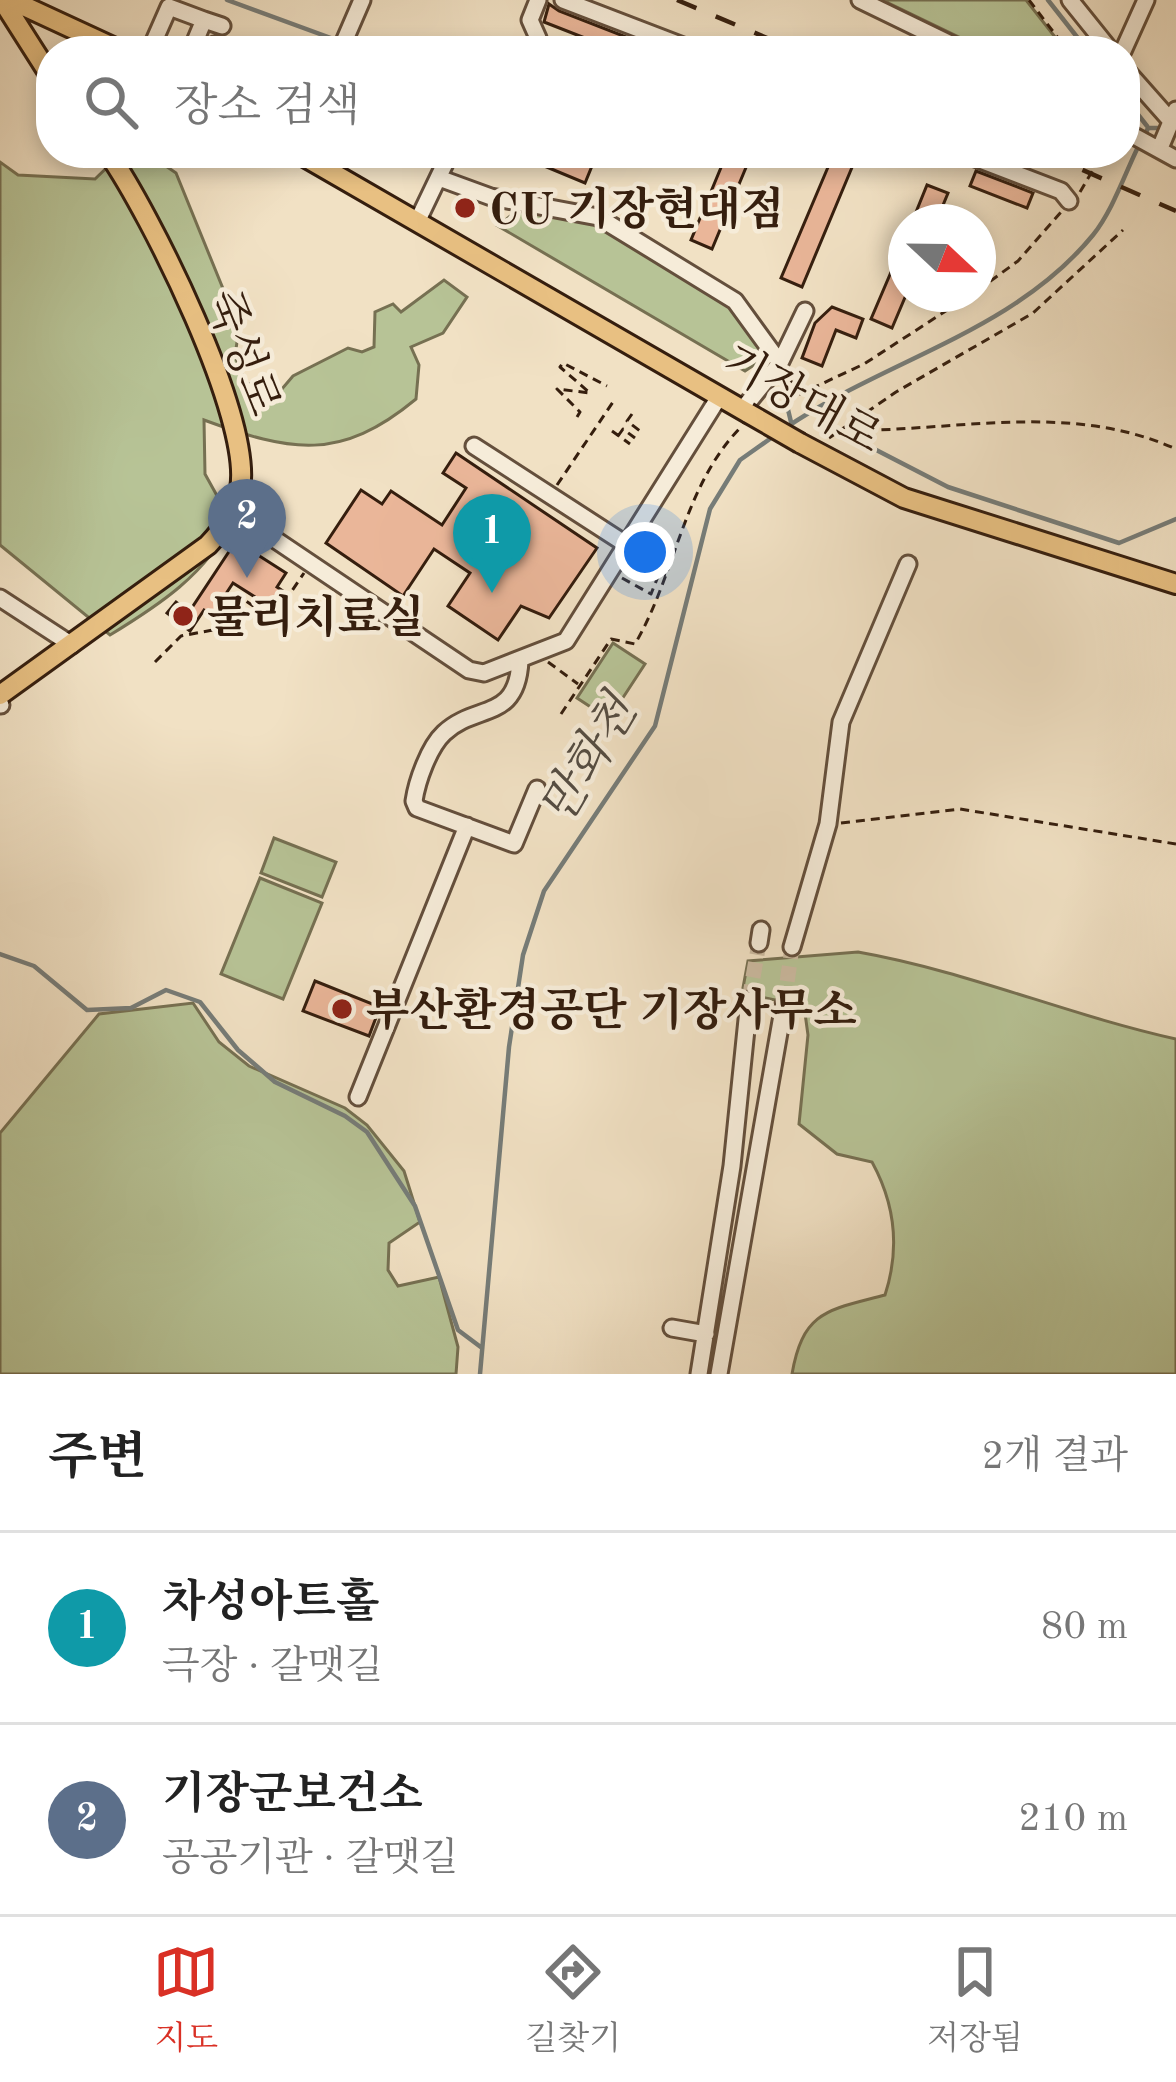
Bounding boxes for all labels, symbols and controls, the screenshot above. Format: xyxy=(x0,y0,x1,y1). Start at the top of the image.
search box xyxy=(36,36,1140,168)
icon: search xyxy=(78,69,144,135)
text: 장소 검색 xyxy=(174,86,360,131)
place label: CU 기장현대점 xyxy=(489,185,784,235)
marker: CU 기장현대점 xyxy=(452,195,478,221)
north arrow xyxy=(888,204,996,312)
street label: 죽성로 xyxy=(196,283,290,423)
street label: 기장대로 xyxy=(714,336,890,464)
pin: 2 xyxy=(208,479,286,578)
pin: 1 xyxy=(453,494,531,593)
your location xyxy=(615,522,675,582)
place label: 물리치료실 xyxy=(207,593,424,643)
marker: 물리치료실 xyxy=(170,603,196,629)
water label: 만화천 xyxy=(531,684,649,833)
place label: 부산환경공단 기장사무소 xyxy=(366,986,857,1036)
marker: 부산환경공단 기장사무소 xyxy=(329,996,355,1022)
text: 주변 xyxy=(48,1434,147,1485)
text: 2개 결과 xyxy=(981,1438,1128,1477)
text: 차성아트홀 xyxy=(162,1582,379,1627)
text: 1 xyxy=(76,1608,98,1647)
text: 80 m xyxy=(1041,1608,1128,1647)
text: 극장 · 갈맷길 xyxy=(162,1648,383,1687)
text: 기장군보건소 xyxy=(162,1774,423,1819)
text: 2 xyxy=(76,1800,98,1839)
text: 210 m xyxy=(1018,1800,1128,1839)
text: 공공기관 · 갈맷길 xyxy=(162,1840,458,1879)
tab: 지도 xyxy=(153,1939,219,2061)
tab: 길찾기 xyxy=(525,1939,621,2061)
tab: 저장됨 xyxy=(927,1939,1023,2061)

